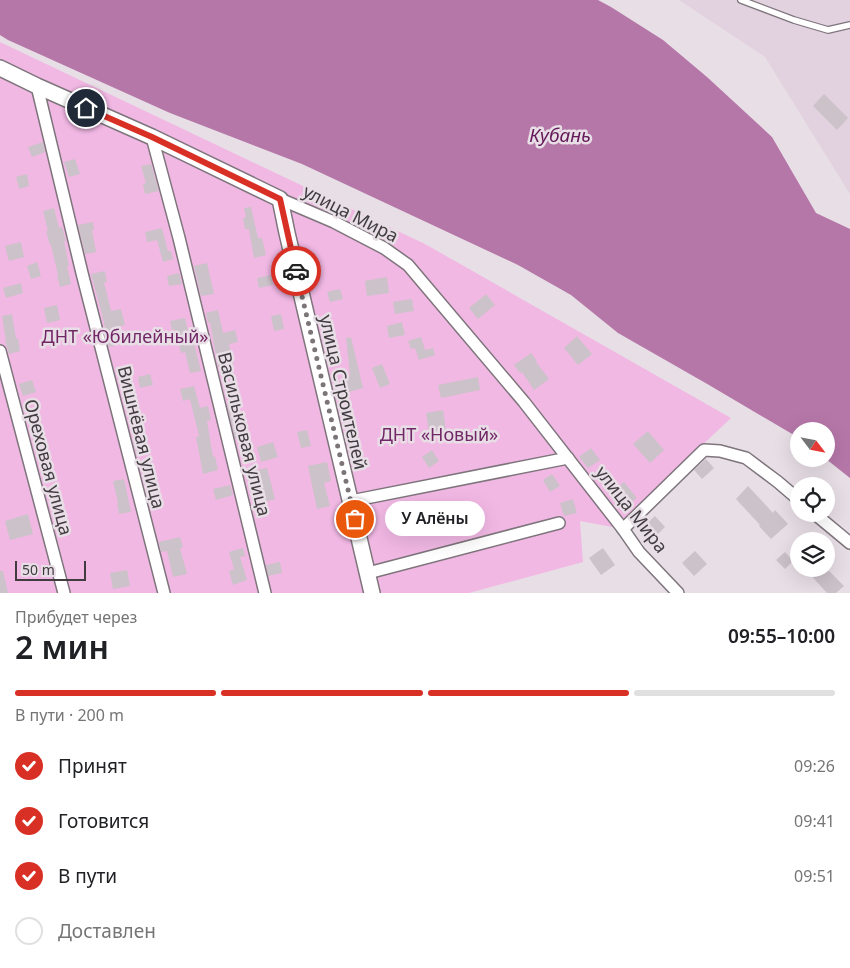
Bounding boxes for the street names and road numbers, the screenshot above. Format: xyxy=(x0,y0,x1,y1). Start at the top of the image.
street label: улица Мира xyxy=(299,179,403,247)
street label: улица Строителей xyxy=(315,312,373,472)
street label: Васильковая улица xyxy=(213,349,277,519)
street label: Вишнёвая улица xyxy=(113,363,171,511)
street label: Ореховая улица xyxy=(19,396,79,538)
street label: улица Мира xyxy=(590,461,674,557)

